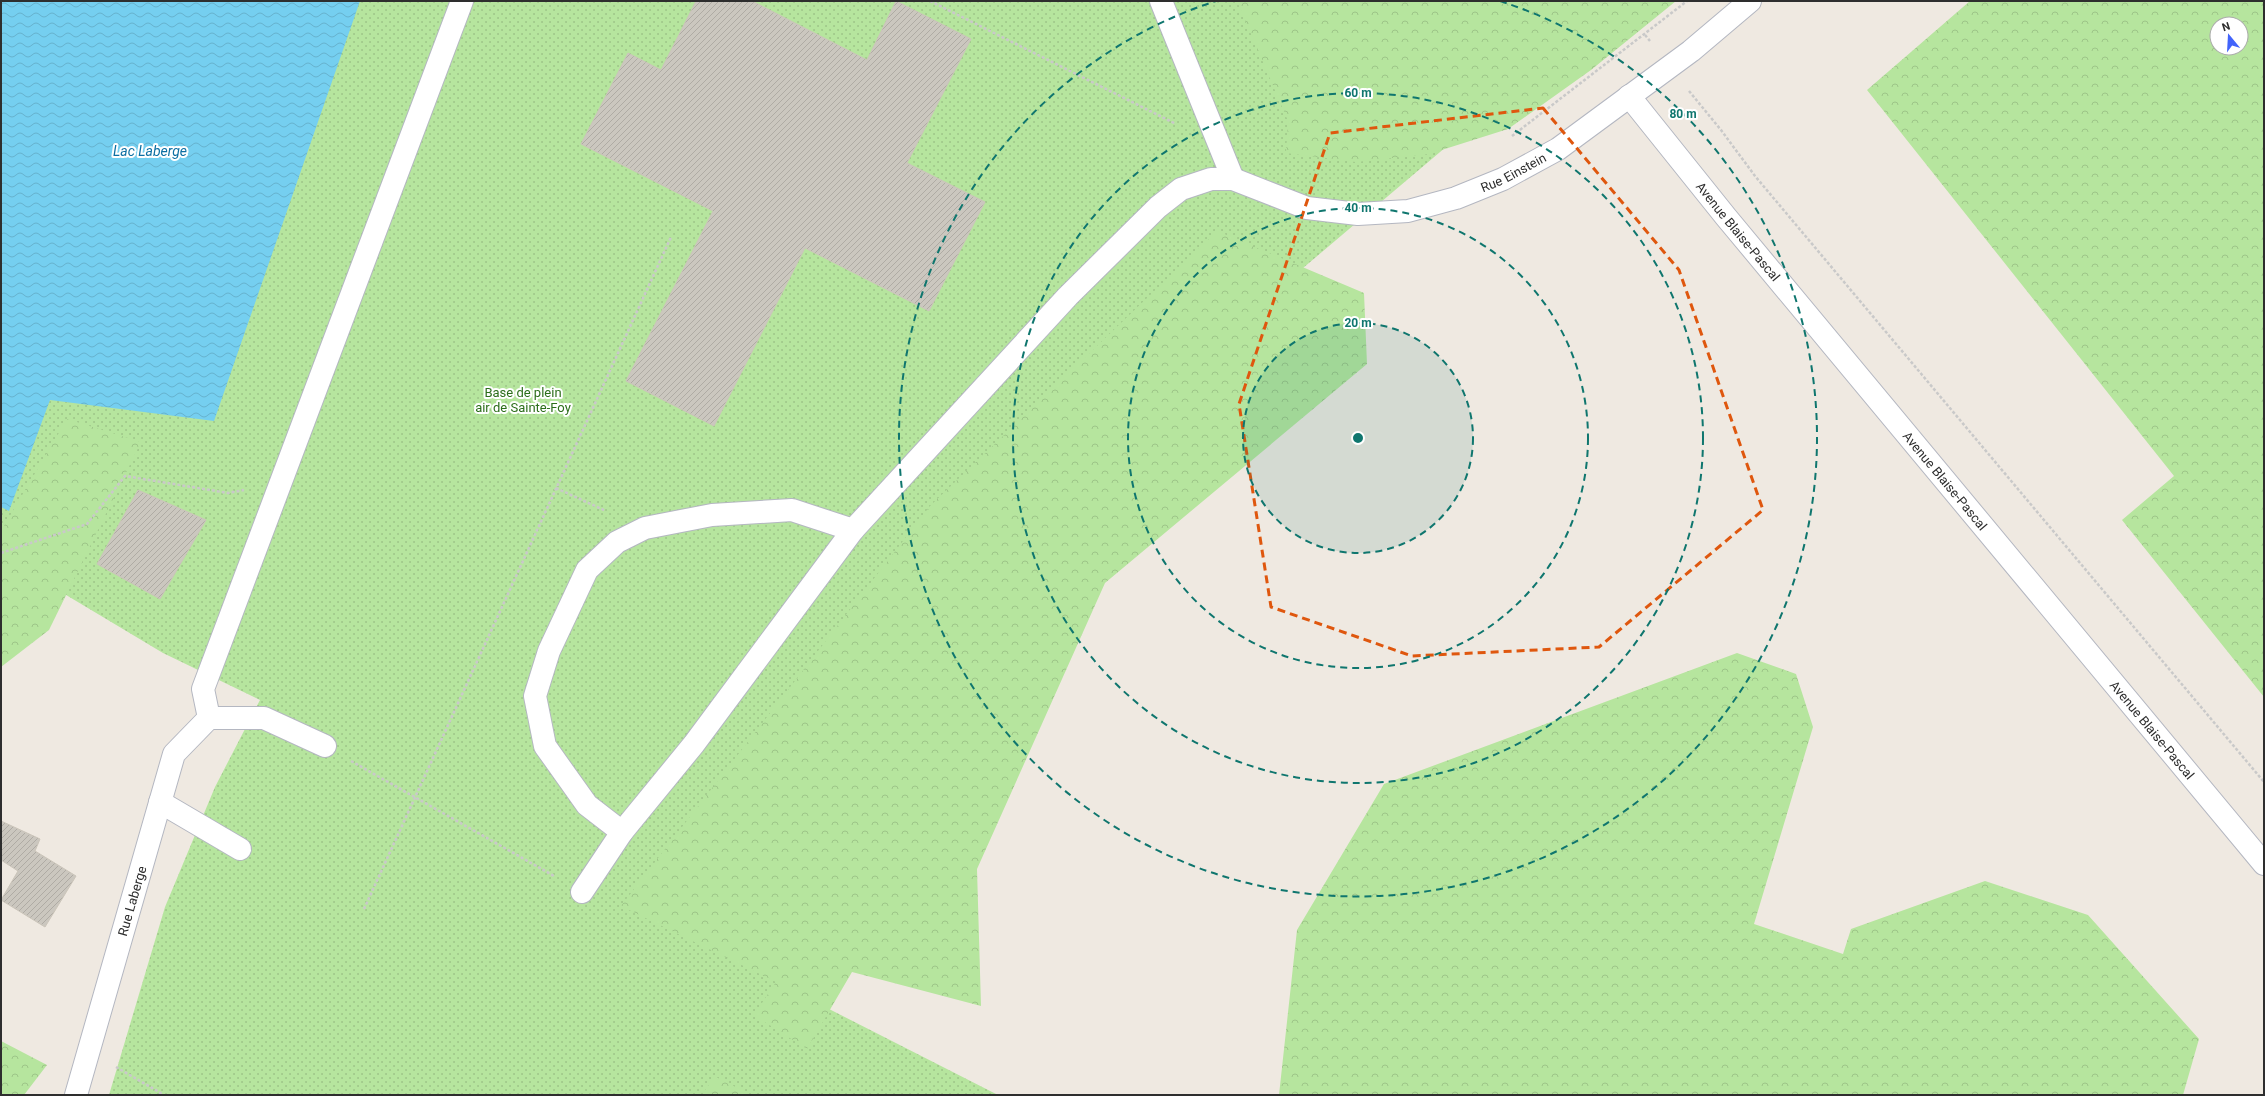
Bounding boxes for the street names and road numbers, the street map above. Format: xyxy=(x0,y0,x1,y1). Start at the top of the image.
street label: Rue Einstein xyxy=(1478,150,1549,195)
street label: Avenue Blaise-Pascal xyxy=(1693,179,1783,284)
street label: Avenue Blaise-Pascal xyxy=(1900,429,1990,533)
street label: Avenue Blaise-Pascal xyxy=(2107,678,2197,782)
street label: Rue Laberge xyxy=(115,864,149,938)

